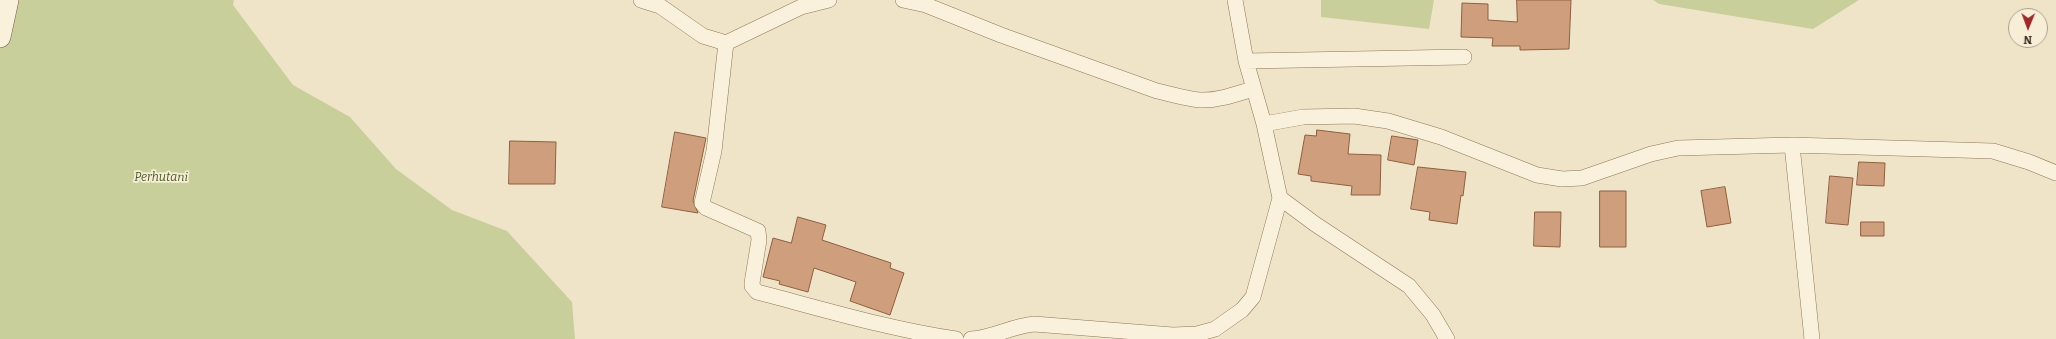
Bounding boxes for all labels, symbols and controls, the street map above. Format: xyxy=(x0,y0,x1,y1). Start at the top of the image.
north arrow xyxy=(2008,8,2048,48)
text: N xyxy=(2023,33,2032,46)
park label: Perhutani xyxy=(134,171,188,185)

